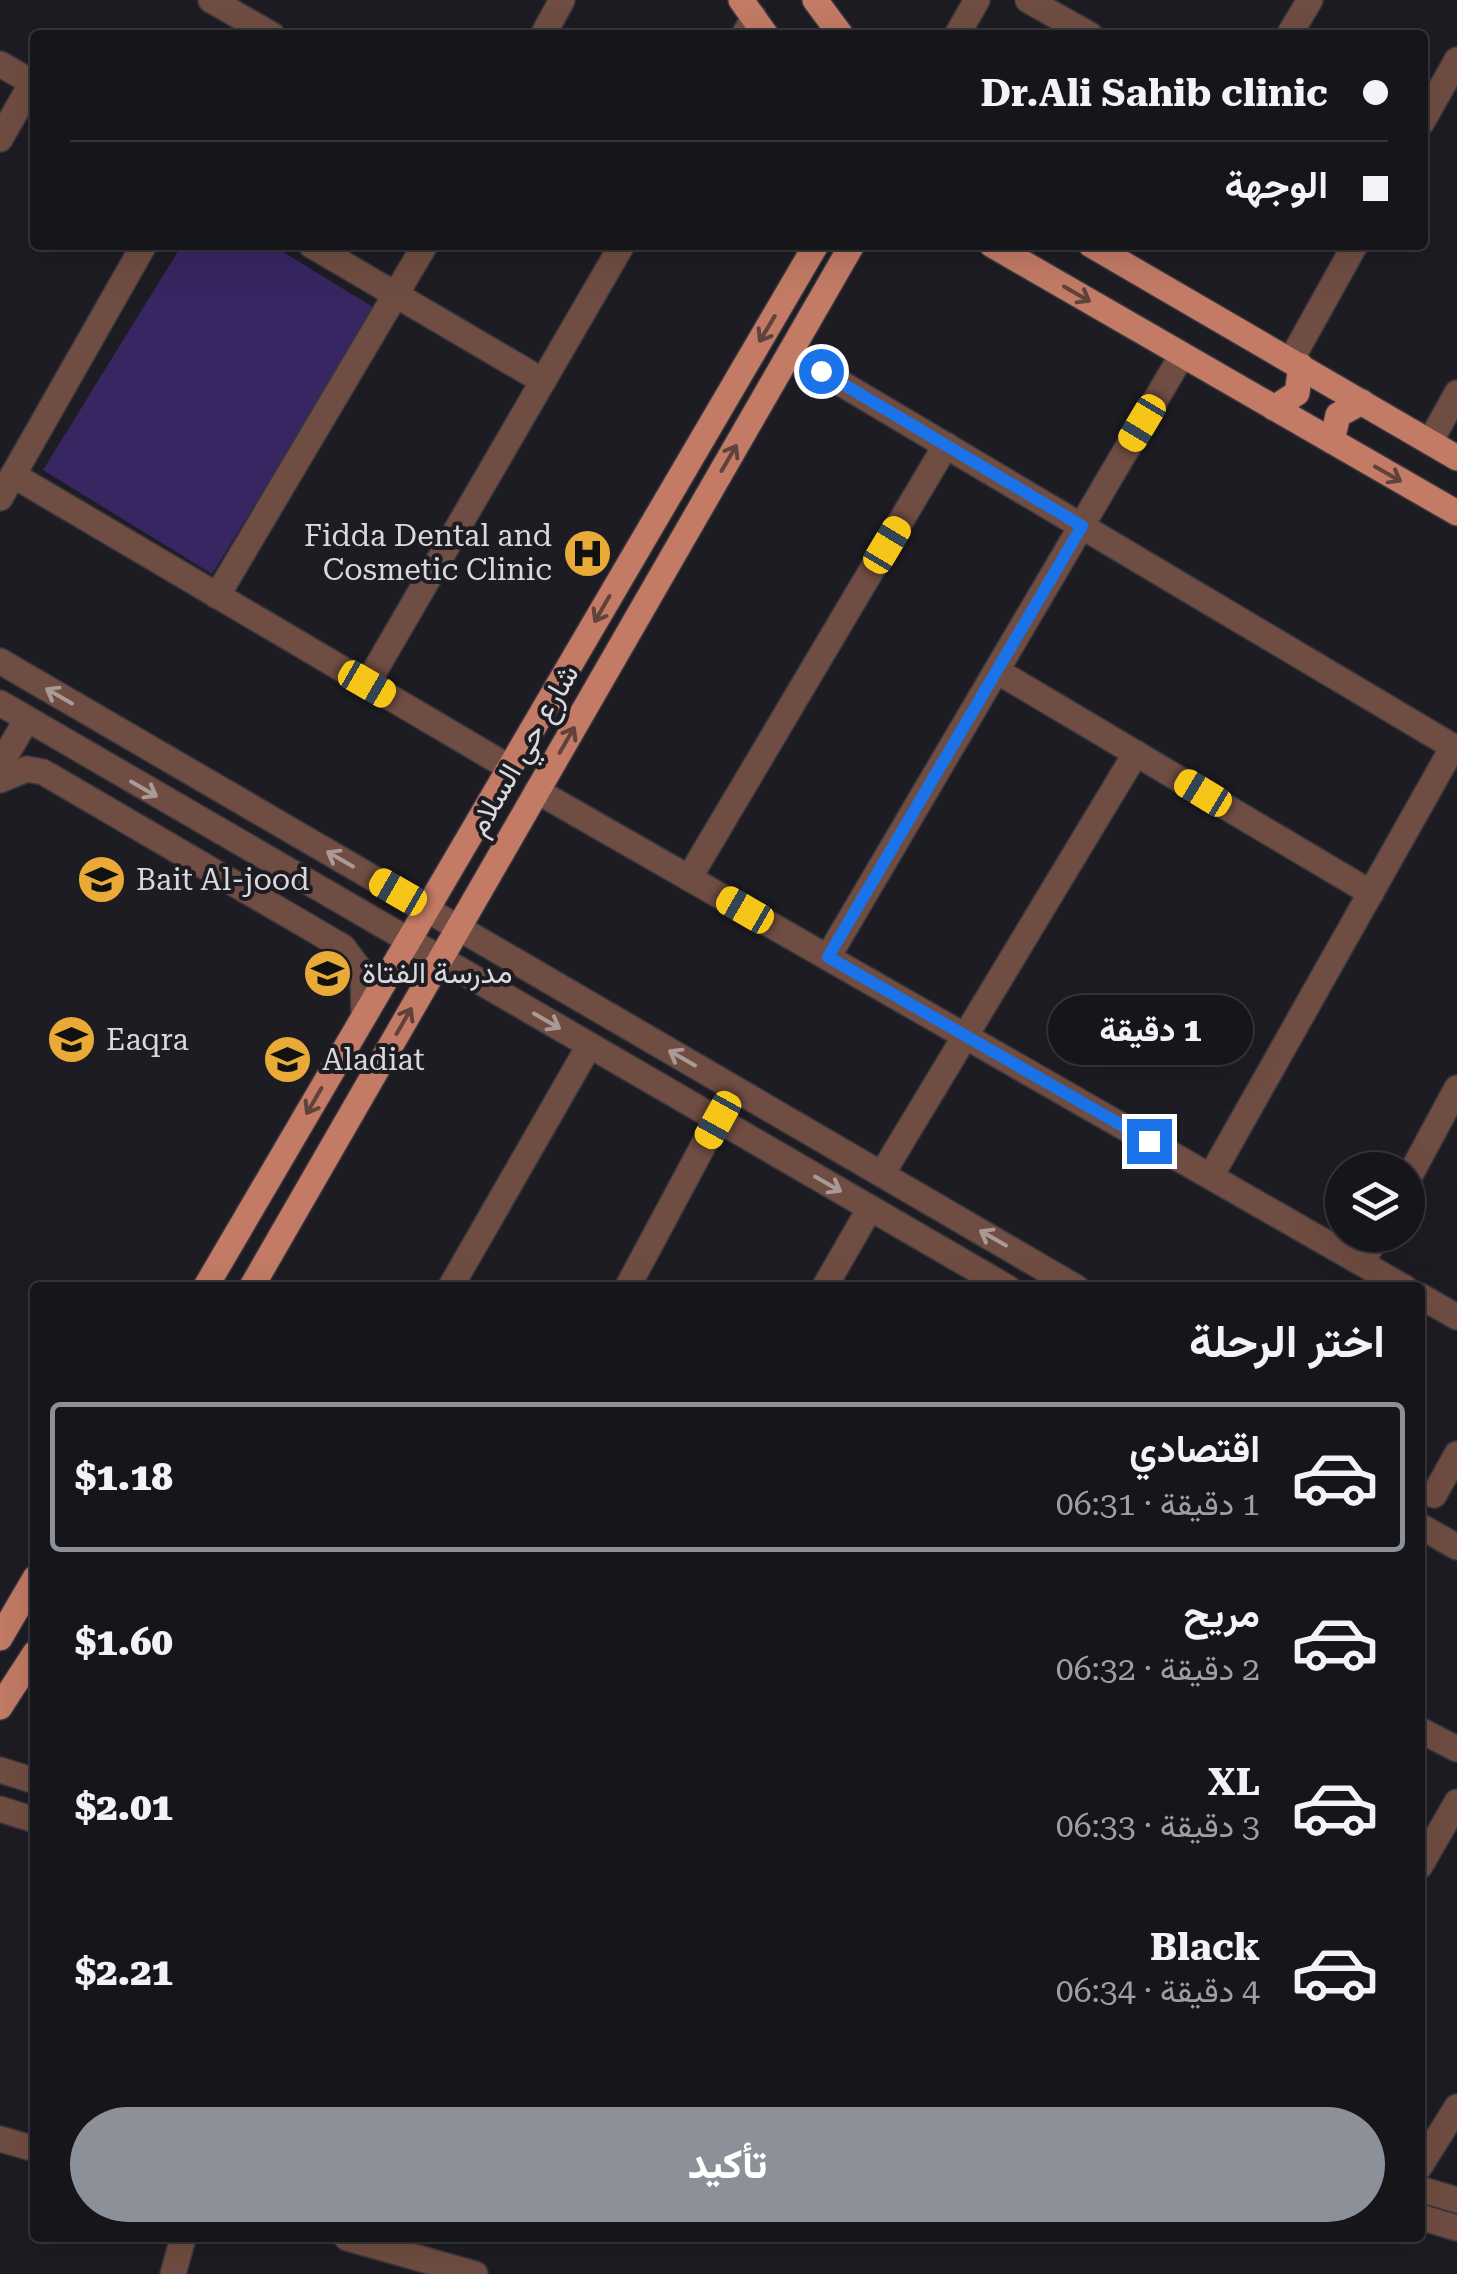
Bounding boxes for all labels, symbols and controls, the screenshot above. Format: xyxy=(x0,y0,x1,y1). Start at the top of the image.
text: Dr.Ali Sahib clinic xyxy=(980,71,1328,115)
text: الوجهة xyxy=(1225,163,1328,207)
one-way arrow xyxy=(1061,284,1091,304)
one-way arrow xyxy=(756,314,776,343)
route start xyxy=(799,349,844,394)
car xyxy=(1114,390,1170,456)
one-way arrow xyxy=(719,444,739,473)
one-way arrow xyxy=(1373,464,1403,484)
car xyxy=(859,512,915,578)
place label: Fidda Dental and Cosmetic Clinic xyxy=(304,518,552,587)
hospital icon: Fidda Dental and Cosmetic Clinic xyxy=(561,527,613,579)
one-way arrow xyxy=(592,595,612,623)
car xyxy=(334,656,400,712)
street label: شارع حي السلام xyxy=(459,658,592,845)
one-way arrow xyxy=(45,686,74,706)
one-way arrow xyxy=(557,726,577,754)
car xyxy=(1170,765,1236,821)
one-way arrow xyxy=(129,779,158,799)
one-way arrow xyxy=(326,849,355,869)
school or university icon: Bait Al-jood xyxy=(75,854,127,906)
place label: Bait Al-jood xyxy=(136,862,309,897)
car xyxy=(365,864,431,920)
car xyxy=(712,882,778,938)
school or university icon: مدرسة الفتاة xyxy=(301,947,353,999)
place label: مدرسة الفتاة xyxy=(362,955,513,991)
callout: 1 دقيقة xyxy=(1046,996,1252,1066)
one-way arrow xyxy=(395,1007,415,1036)
one-way arrow xyxy=(532,1011,561,1031)
text: 1 دقيقة xyxy=(1100,1011,1201,1049)
school or university icon: Eaqra xyxy=(45,1014,97,1066)
place label: Eaqra xyxy=(106,1022,189,1057)
school or university icon: Aladiat xyxy=(261,1034,313,1086)
place label: Aladiat xyxy=(322,1042,425,1077)
one-way arrow xyxy=(667,1047,697,1067)
one-way arrow xyxy=(304,1086,324,1115)
car xyxy=(690,1086,746,1154)
route end xyxy=(1127,1119,1172,1164)
map controls xyxy=(1325,1152,1425,1252)
button: layers xyxy=(1325,1152,1425,1252)
one-way arrow xyxy=(813,1174,842,1194)
one-way arrow xyxy=(979,1228,1008,1248)
text: اختر الرحلة xyxy=(1189,1315,1385,1368)
text: اقتصادي xyxy=(1129,1427,1260,1471)
icon: car xyxy=(1290,1432,1380,1522)
text: $1.18 xyxy=(75,1455,173,1499)
text: 1 دقيقة · 06:31 xyxy=(1056,1485,1260,1523)
text: مريح xyxy=(1184,1592,1260,1636)
icon: car xyxy=(1290,1597,1380,1687)
text: $1.60 xyxy=(75,1620,173,1664)
text: 2 دقيقة · 06:32 xyxy=(1056,1650,1260,1688)
text: XL xyxy=(1208,1760,1260,1804)
icon: car xyxy=(1290,1762,1380,1852)
text: $2.01 xyxy=(75,1785,173,1829)
text: 3 دقيقة · 06:33 xyxy=(1056,1807,1260,1845)
text: Black xyxy=(1150,1925,1260,1969)
icon: car xyxy=(1290,1927,1380,2017)
text: $2.21 xyxy=(75,1950,173,1994)
text: 4 دقيقة · 06:34 xyxy=(1056,1972,1260,2010)
button: تأكيد xyxy=(70,2107,1385,2222)

